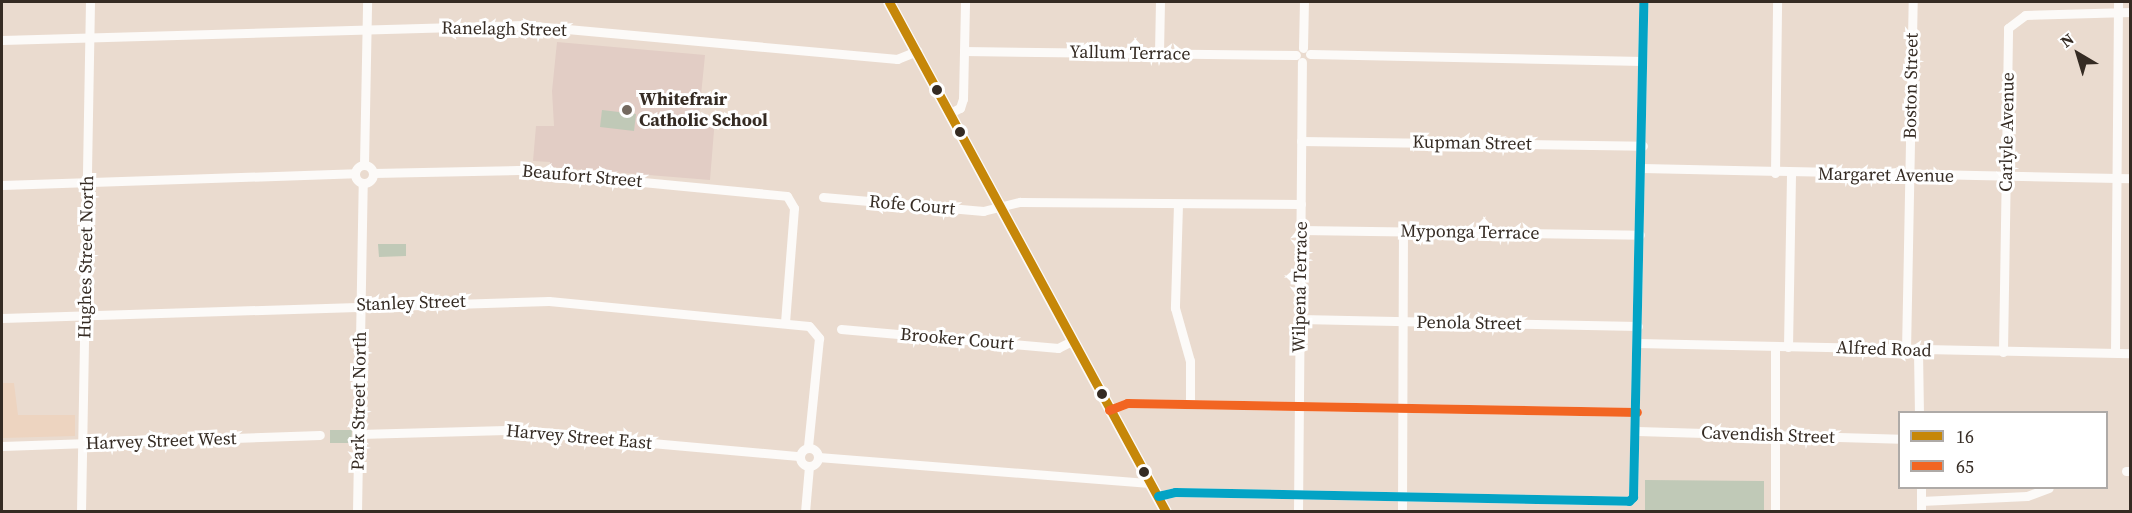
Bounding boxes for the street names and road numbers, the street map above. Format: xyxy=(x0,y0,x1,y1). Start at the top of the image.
street label: Ranelagh Street xyxy=(441,17,567,41)
street label: Boston Street xyxy=(1899,33,1923,139)
street label: Yallum Terrace xyxy=(1069,41,1191,65)
street label: Carlyle Avenue xyxy=(1995,72,2019,192)
street label: Kupman Street xyxy=(1412,131,1532,155)
street label: Beaufort Street xyxy=(521,160,643,192)
street label: Margaret Avenue xyxy=(1818,163,1954,187)
street label: Hughes Street North xyxy=(74,175,98,339)
street label: Rofe Court xyxy=(868,190,956,220)
street label: Myponga Terrace xyxy=(1400,220,1540,244)
street label: Wilpena Terrace xyxy=(1288,221,1312,353)
street label: Stanley Street xyxy=(356,290,466,316)
street label: Penola Street xyxy=(1416,311,1522,335)
street label: Brooker Court xyxy=(899,323,1015,355)
street label: Park Street North xyxy=(347,331,371,471)
street label: Alfred Road xyxy=(1836,337,1932,361)
street label: Harvey Street East xyxy=(505,420,653,454)
street label: Cavendish Street xyxy=(1701,422,1835,448)
street label: Harvey Street West xyxy=(85,428,237,454)

